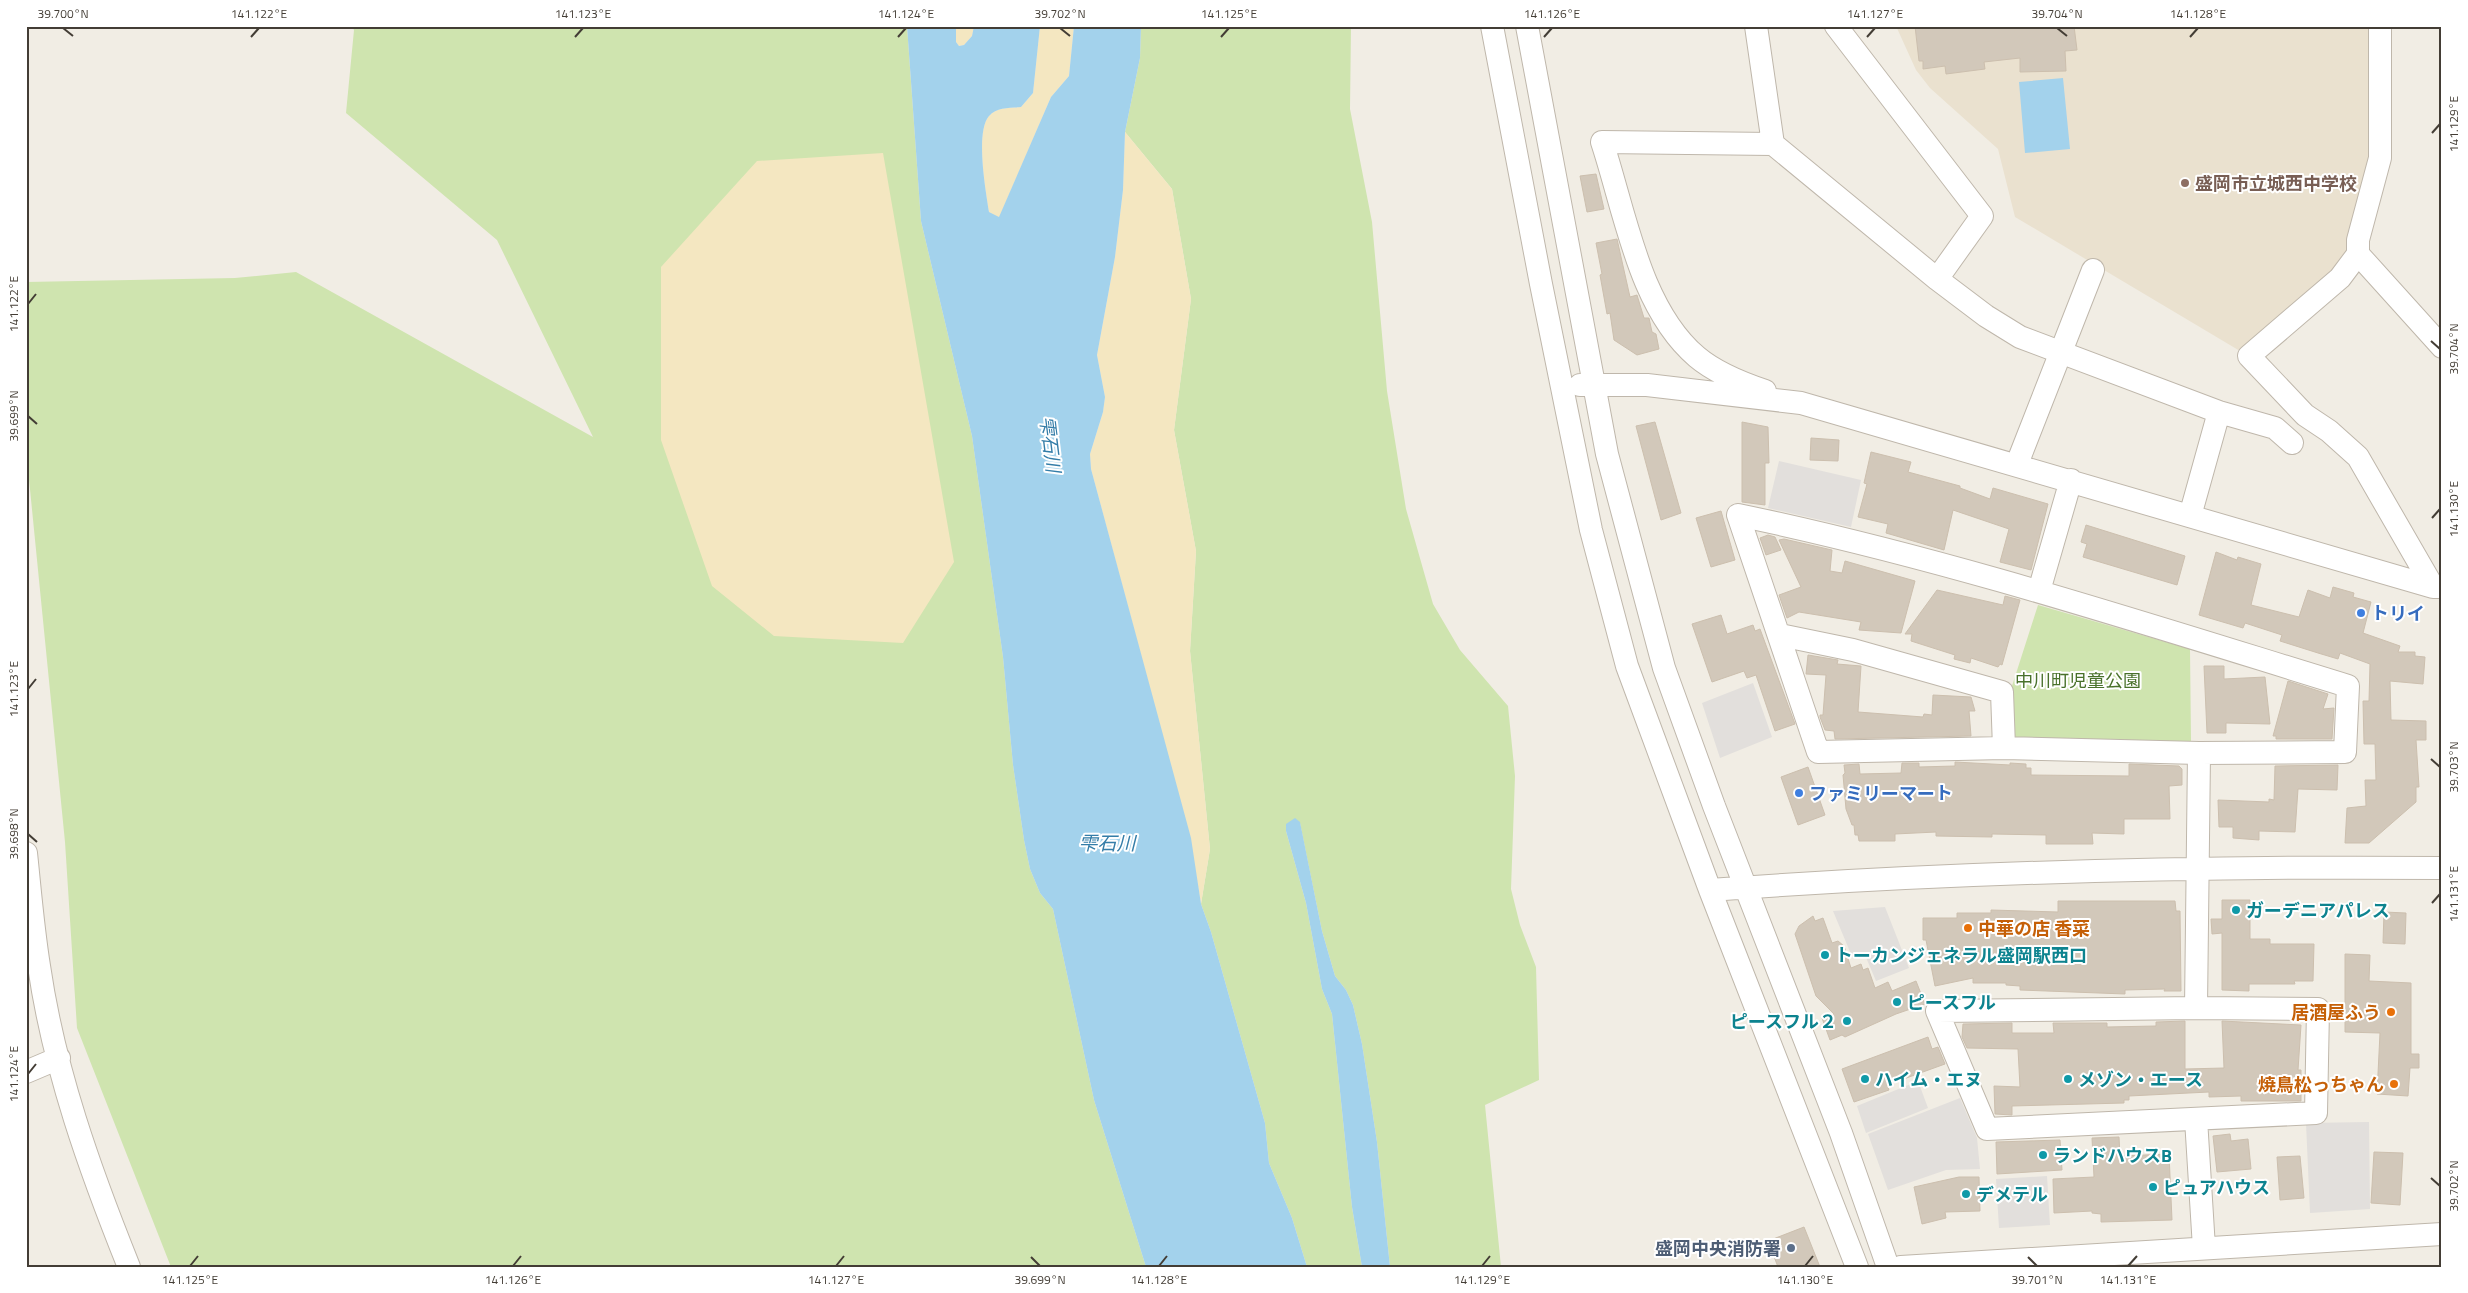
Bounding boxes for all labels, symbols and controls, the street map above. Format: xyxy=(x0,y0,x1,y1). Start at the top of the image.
text: 39.700°N xyxy=(37,4,89,23)
text: 141.122°E xyxy=(231,4,287,23)
text: 141.123°E xyxy=(555,4,611,23)
text: 141.124°E xyxy=(878,4,934,23)
text: 39.702°N xyxy=(1034,4,1086,23)
text: 141.125°E xyxy=(1201,4,1257,23)
text: 141.126°E xyxy=(1524,4,1580,23)
text: 141.127°E xyxy=(1847,4,1903,23)
text: 39.704°N xyxy=(2031,4,2083,23)
text: 141.128°E xyxy=(2170,4,2226,23)
text: 141.129°E xyxy=(2444,96,2463,152)
place label: 盛岡市立城西中学校 xyxy=(2195,170,2357,197)
marker: 盛岡市立城西中学校 xyxy=(2179,177,2191,189)
text: 141.122°E xyxy=(4,276,23,332)
text: 39.704°N xyxy=(2444,323,2463,375)
text: 39.699°N xyxy=(4,390,23,442)
water label: 雫石川 xyxy=(1033,414,1069,476)
text: 141.130°E xyxy=(2444,481,2463,537)
place label: トリイ xyxy=(2371,600,2425,627)
marker: トリイ xyxy=(2355,607,2367,619)
text: 141.123°E xyxy=(4,661,23,717)
park label: 中川町児童公園 xyxy=(2015,667,2141,694)
text: 39.703°N xyxy=(2444,741,2463,793)
place label: ファミリーマート xyxy=(1809,780,1953,807)
marker: ファミリーマート xyxy=(1793,787,1805,799)
text: 39.698°N xyxy=(4,808,23,860)
water label: 雫石川 xyxy=(1078,828,1137,857)
text: 141.131°E xyxy=(2444,866,2463,922)
place label: ガーデニアパレス xyxy=(2246,897,2390,924)
marker: ガーデニアパレス xyxy=(2230,904,2242,916)
place label: 中華の店 香菜 xyxy=(1978,915,2090,942)
marker: 中華の店 香菜 xyxy=(1962,922,1974,934)
place label: トーカンジェネラル盛岡駅西口 xyxy=(1835,942,2087,969)
marker: トーカンジェネラル盛岡駅西口 xyxy=(1819,949,1831,961)
place label: ピースフル xyxy=(1907,989,1996,1016)
marker: ピースフル xyxy=(1891,996,1903,1008)
place label: 居酒屋ふう xyxy=(2291,999,2381,1026)
marker: 居酒屋ふう xyxy=(2385,1006,2397,1018)
place label: ピースフル２ xyxy=(1730,1008,1837,1035)
marker: ピースフル２ xyxy=(1841,1015,1853,1027)
text: 141.124°E xyxy=(4,1046,23,1102)
place label: ハイム・エヌ xyxy=(1875,1066,1982,1093)
place label: メゾン・エース xyxy=(2078,1066,2203,1093)
place label: 焼鳥松っちゃん xyxy=(2258,1071,2384,1098)
marker: ハイム・エヌ xyxy=(1859,1073,1871,1085)
marker: メゾン・エース xyxy=(2062,1073,2074,1085)
marker: 焼鳥松っちゃん xyxy=(2388,1078,2400,1090)
place label: ランドハウスB xyxy=(2053,1142,2172,1169)
marker: ランドハウスB xyxy=(2037,1149,2049,1161)
text: 39.702°N xyxy=(2444,1160,2463,1212)
place label: ピュアハウス xyxy=(2163,1174,2270,1201)
place label: デメテル xyxy=(1976,1181,2048,1208)
marker: ピュアハウス xyxy=(2147,1181,2159,1193)
marker: デメテル xyxy=(1960,1188,1972,1200)
place label: 盛岡中央消防署 xyxy=(1655,1235,1781,1262)
marker: 盛岡中央消防署 xyxy=(1785,1242,1797,1254)
text: 141.125°E xyxy=(162,1270,218,1289)
text: 141.126°E xyxy=(485,1270,541,1289)
text: 141.127°E xyxy=(808,1270,864,1289)
text: 39.699°N xyxy=(1014,1270,1066,1289)
text: 141.128°E xyxy=(1131,1270,1187,1289)
text: 141.129°E xyxy=(1454,1270,1510,1289)
text: 141.130°E xyxy=(1777,1270,1833,1289)
text: 39.701°N xyxy=(2011,1270,2063,1289)
text: 141.131°E xyxy=(2100,1270,2156,1289)

